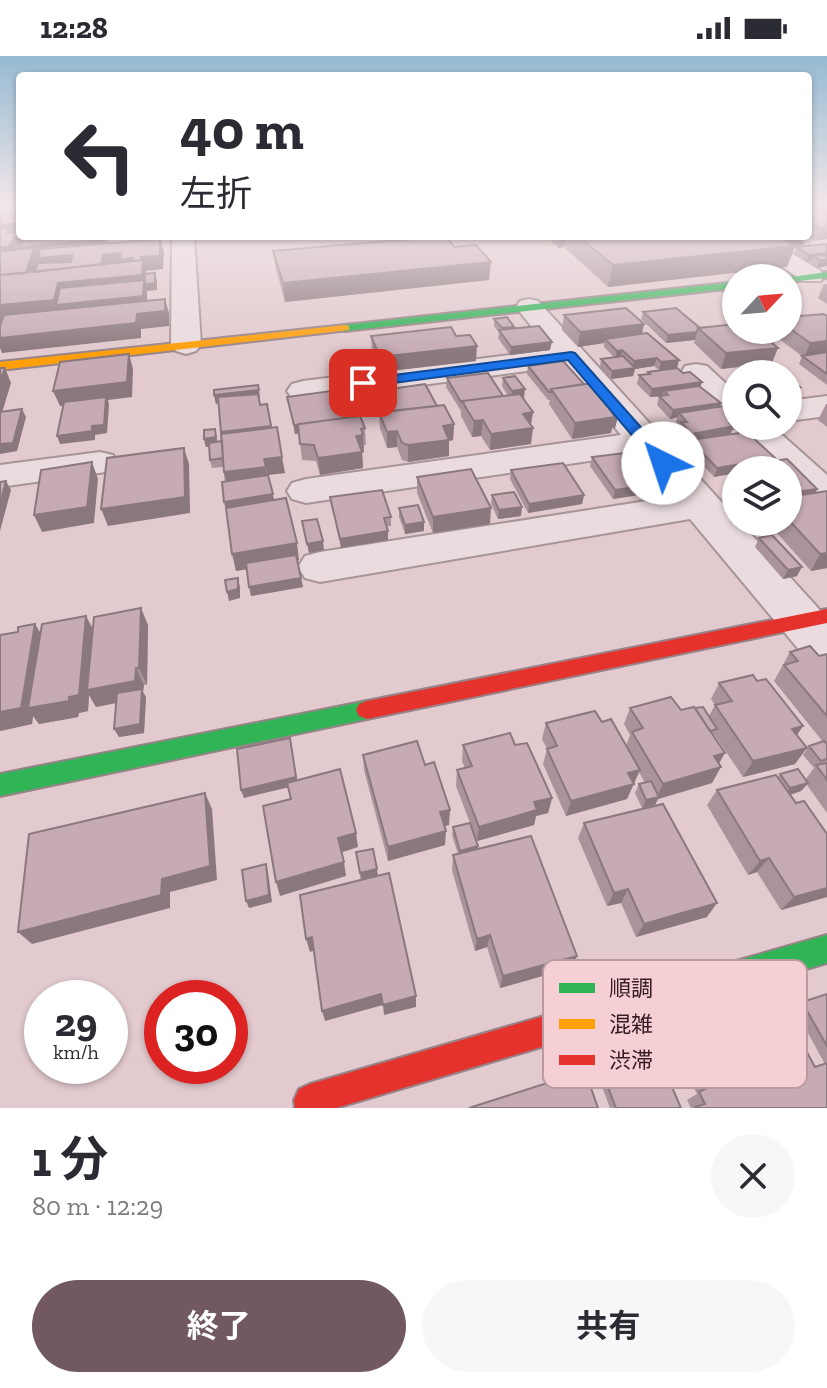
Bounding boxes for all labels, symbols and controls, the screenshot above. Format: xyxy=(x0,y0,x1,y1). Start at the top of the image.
text: 12:28 xyxy=(40,10,108,46)
text: 40 m xyxy=(180,96,304,163)
icon: left xyxy=(48,104,152,208)
text: 左折 xyxy=(180,172,252,215)
north arrow xyxy=(722,264,802,344)
map controls xyxy=(722,264,802,536)
pin xyxy=(329,349,397,417)
button: search xyxy=(722,360,802,440)
icon: arrive xyxy=(341,361,385,405)
position arrow xyxy=(621,421,705,505)
button: layers xyxy=(722,456,802,536)
legend xyxy=(543,960,807,1088)
text: 順調 xyxy=(609,975,653,1002)
speed limit sign: 30 xyxy=(144,980,248,1084)
text: 29 xyxy=(55,998,97,1046)
text: 混雑 xyxy=(609,1011,653,1038)
text: km/h xyxy=(53,1040,99,1064)
text: 渋滞 xyxy=(609,1047,653,1074)
text: 1 分 xyxy=(32,1131,108,1188)
button: close xyxy=(711,1134,795,1218)
text: 80 m · 12:29 xyxy=(32,1190,163,1222)
button: 終了 xyxy=(32,1280,406,1372)
button: 共有 xyxy=(422,1280,795,1372)

